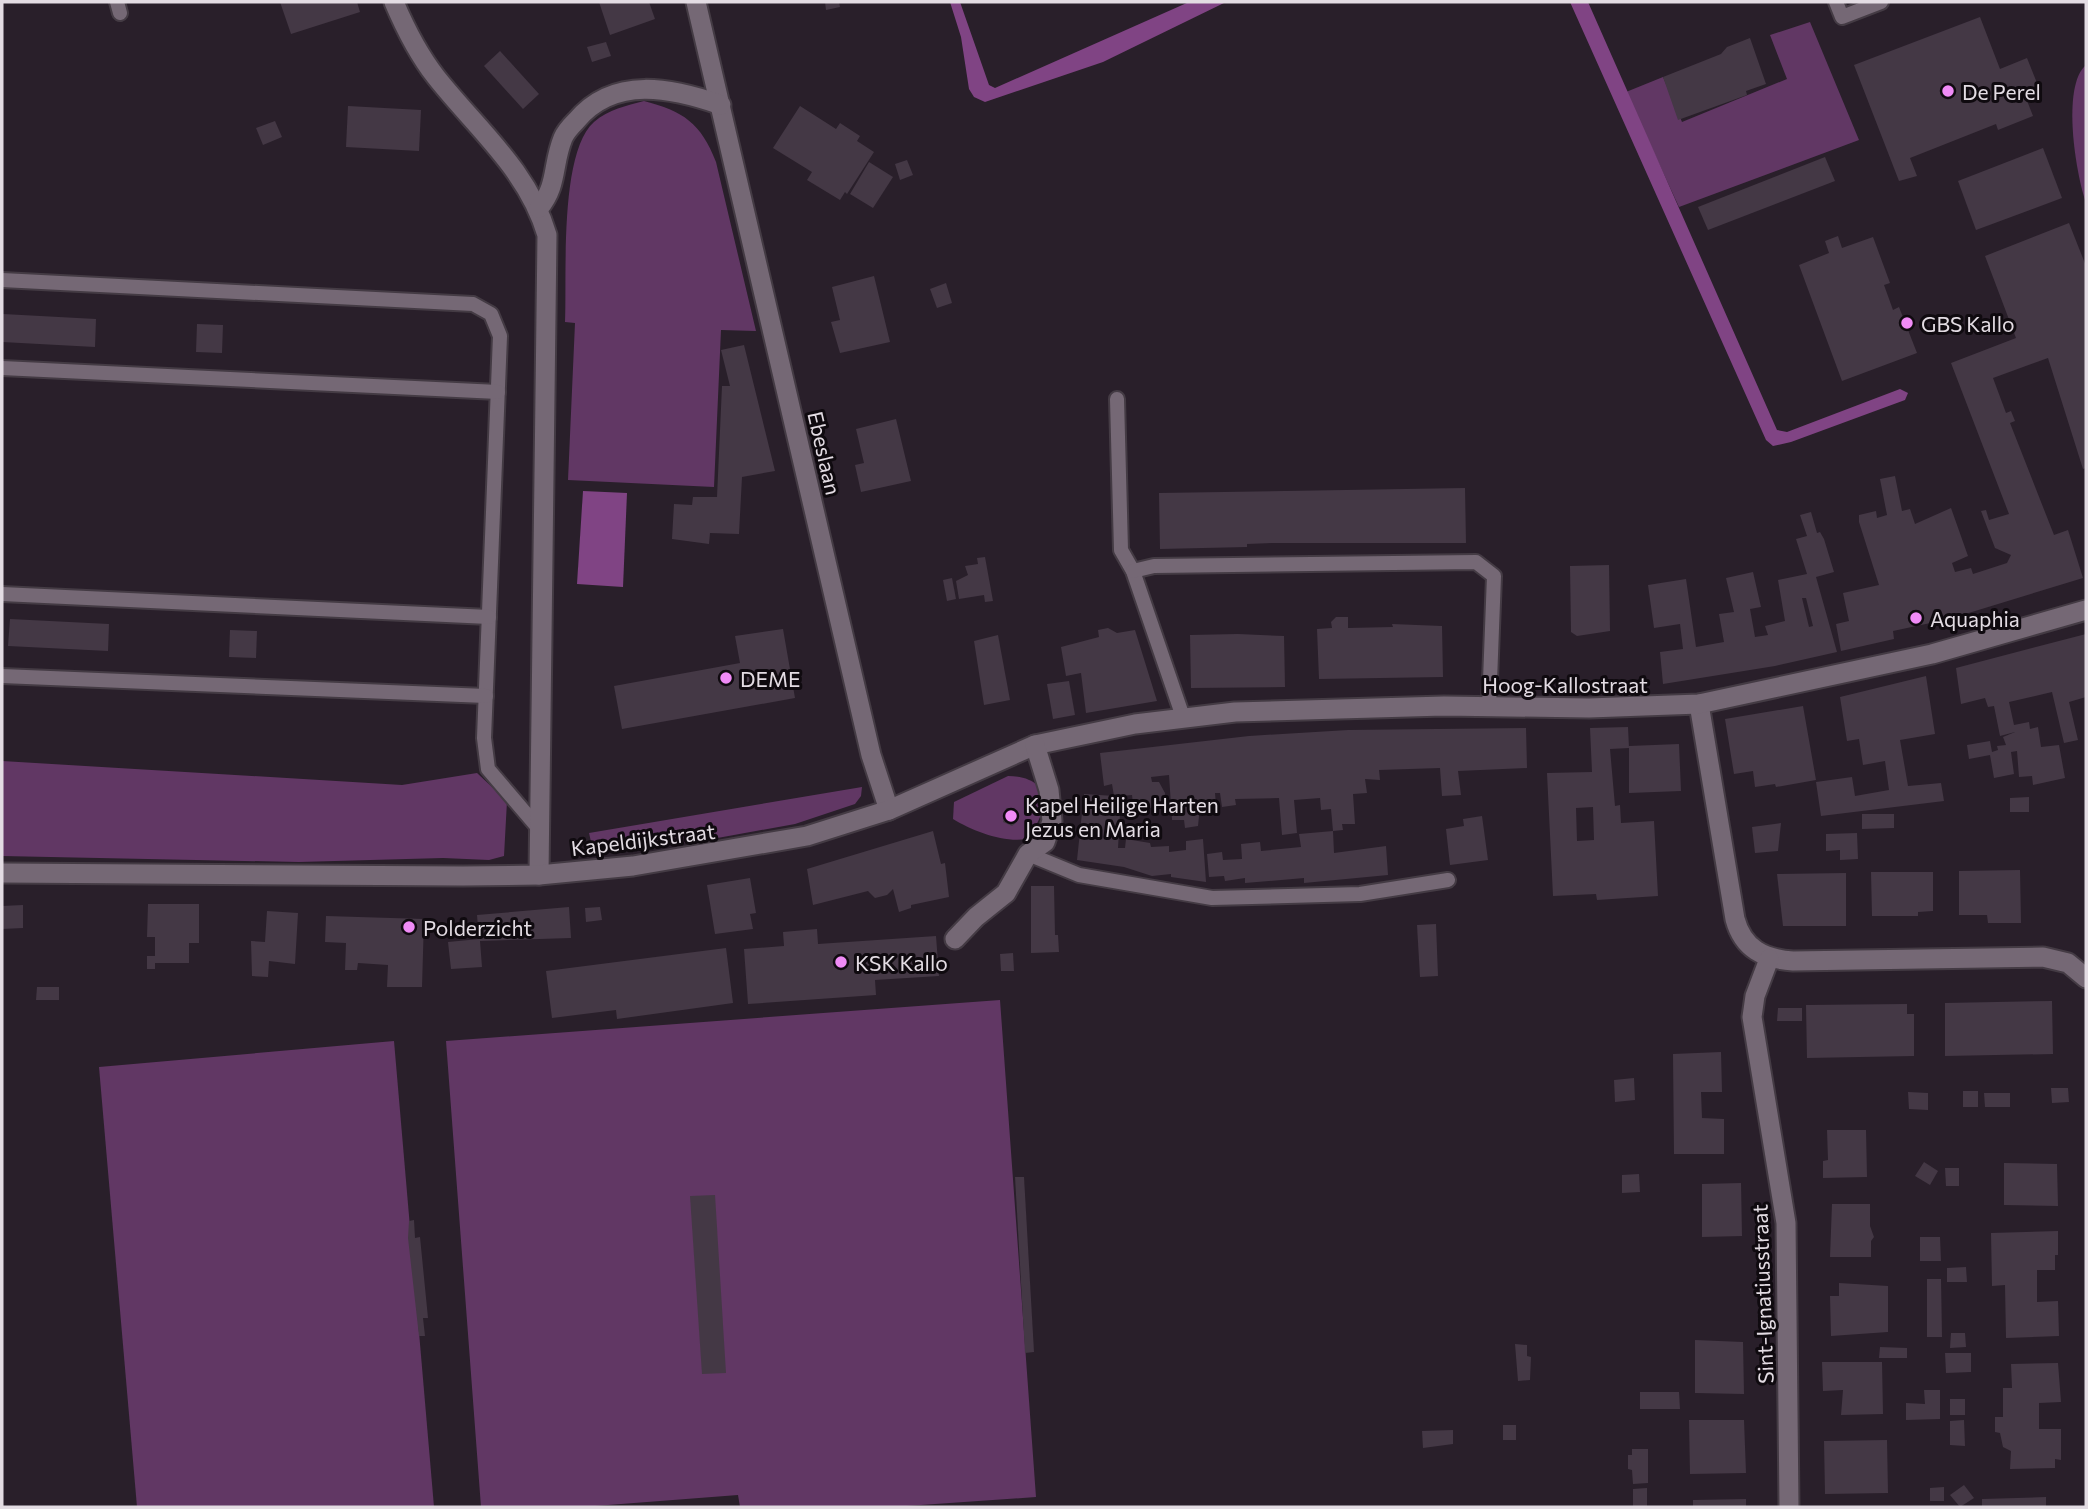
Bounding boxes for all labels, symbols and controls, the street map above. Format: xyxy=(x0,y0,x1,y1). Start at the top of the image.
place label: De Perel xyxy=(1962,79,2041,104)
marker: De Perel xyxy=(1940,83,1956,99)
place label: GBS Kallo xyxy=(1921,311,2015,336)
marker: GBS Kallo xyxy=(1899,315,1915,331)
street label: Ebeslaan xyxy=(803,409,847,497)
place label: Aquaphia xyxy=(1930,606,2020,631)
marker: Aquaphia xyxy=(1908,610,1924,626)
place label: DEME xyxy=(740,666,801,691)
marker: DEME xyxy=(718,670,734,686)
street label: Hoog-Kallostraat xyxy=(1482,672,1648,697)
place label: Kapel Heilige Harten Jezus en Maria xyxy=(1025,792,1219,841)
marker: Kapel Heilige Harten Jezus en Maria xyxy=(1003,808,1019,824)
street label: Kapeldijkstraat xyxy=(570,818,716,860)
place label: Polderzicht xyxy=(423,915,532,940)
marker: Polderzicht xyxy=(401,919,417,935)
place label: KSK Kallo xyxy=(855,950,948,975)
marker: KSK Kallo xyxy=(833,954,849,970)
street label: Sint-Ignatiusstraat xyxy=(1746,1204,1778,1384)

